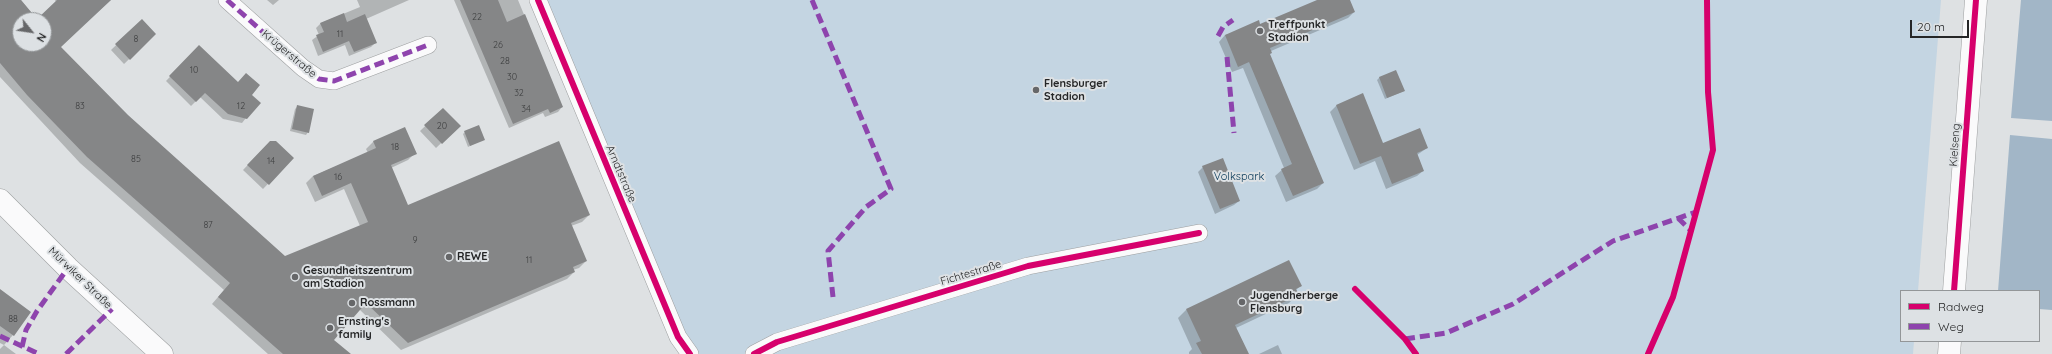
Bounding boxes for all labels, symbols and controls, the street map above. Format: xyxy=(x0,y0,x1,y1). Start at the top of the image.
north arrow xyxy=(12,12,52,52)
house number: 22 xyxy=(472,12,482,22)
scale bar xyxy=(1912,12,1971,38)
place label: Treffpunkt Stadion xyxy=(1268,18,1326,44)
text: 20 m xyxy=(1917,19,1945,34)
marker: Treffpunkt Stadion xyxy=(1255,26,1265,36)
street label: Krügerstraße xyxy=(259,27,319,81)
house number: 11 xyxy=(337,29,343,39)
text: N xyxy=(33,30,50,45)
house number: 8 xyxy=(134,34,138,44)
house number: 26 xyxy=(493,40,503,50)
house number: 28 xyxy=(500,56,510,66)
house number: 10 xyxy=(190,65,198,75)
house number: 30 xyxy=(507,72,517,82)
place label: Flensburger Stadion xyxy=(1044,77,1107,103)
marker: Flensburger Stadion xyxy=(1031,85,1041,95)
house number: 32 xyxy=(514,88,524,98)
house number: 83 xyxy=(75,101,85,111)
house number: 12 xyxy=(237,101,245,111)
house number: 34 xyxy=(521,104,531,114)
house number: 20 xyxy=(437,121,447,131)
street label: Kielseng xyxy=(1947,123,1963,167)
house number: 18 xyxy=(391,142,399,152)
street label: Arndtstraße xyxy=(603,143,639,205)
house number: 85 xyxy=(131,154,141,164)
house number: 14 xyxy=(267,156,275,166)
park label: Volkspark xyxy=(1214,170,1264,184)
house number: 16 xyxy=(334,172,342,182)
house number: 87 xyxy=(203,220,213,230)
house number: 9 xyxy=(412,235,418,245)
street label: Mürwiker Straße xyxy=(45,244,115,312)
place label: REWE xyxy=(457,250,488,264)
marker: REWE xyxy=(444,252,454,262)
house number: 11 xyxy=(526,255,532,265)
street label: Fichtestraße xyxy=(939,257,1003,289)
place label: Gesundheitszentrum am Stadion xyxy=(303,264,412,290)
marker: Gesundheitszentrum am Stadion xyxy=(290,272,300,282)
place label: Jugendherberge Flensburg xyxy=(1250,289,1338,315)
legend xyxy=(1900,290,2040,342)
place label: Rossmann xyxy=(360,296,415,310)
marker: Jugendherberge Flensburg xyxy=(1237,297,1247,307)
marker: Rossmann xyxy=(347,298,357,308)
text: Radweg xyxy=(1938,299,1984,314)
house number: 88 xyxy=(8,314,18,324)
place label: Ernsting's family xyxy=(338,315,389,341)
text: Weg xyxy=(1938,319,1964,334)
marker: Ernsting's family xyxy=(325,323,335,333)

